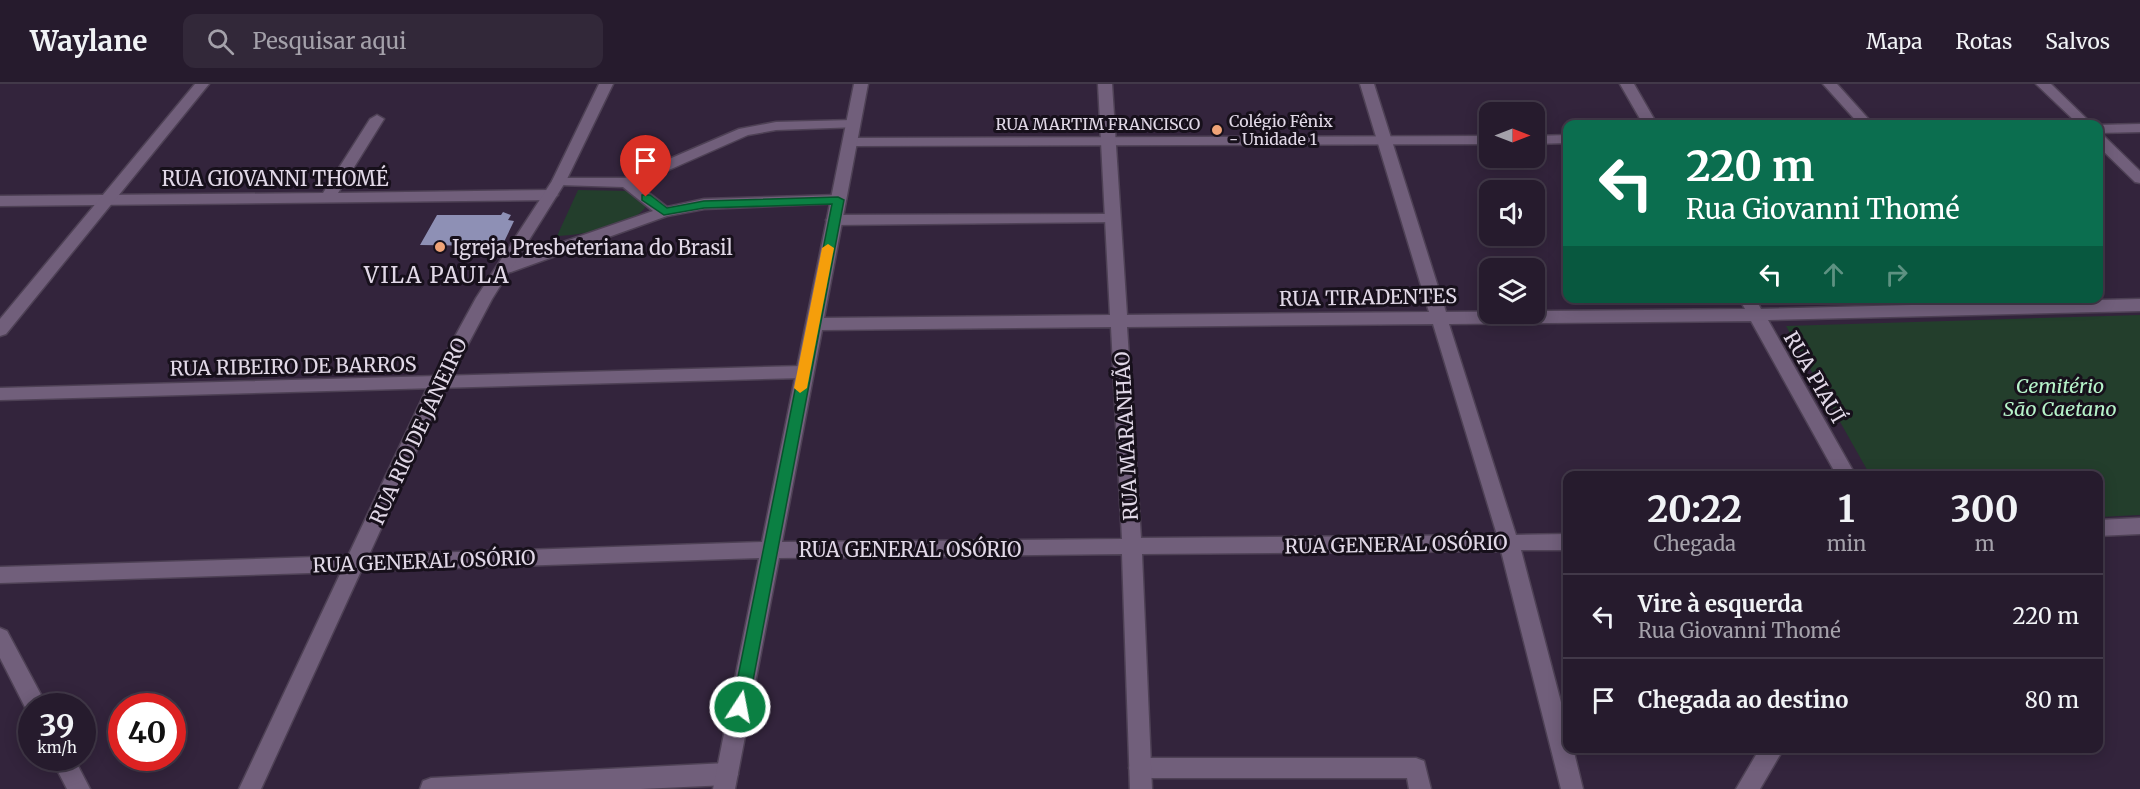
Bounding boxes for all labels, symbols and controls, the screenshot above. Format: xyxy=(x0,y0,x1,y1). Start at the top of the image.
search box xyxy=(183,14,603,68)
text: Waylane xyxy=(30,23,147,59)
icon: search xyxy=(204,25,237,58)
text: Pesquisar aqui xyxy=(252,27,406,55)
text: Mapa xyxy=(1866,28,1923,55)
text: Rotas xyxy=(1956,28,2012,55)
text: Salvos xyxy=(2045,28,2110,55)
north arrow xyxy=(1479,102,1545,168)
map controls xyxy=(1479,102,1545,324)
place label: Colégio Fênix - Unidade 1 xyxy=(1229,111,1333,149)
street label: RUA MARTIM FRANCISCO xyxy=(996,114,1201,134)
marker: Colégio Fênix - Unidade 1 xyxy=(1210,123,1224,137)
pin xyxy=(620,135,671,197)
text: 220 m xyxy=(1686,140,1814,192)
icon: arrive xyxy=(629,144,662,177)
icon: left xyxy=(1587,144,1665,222)
street label: RUA GIOVANNI THOMÉ xyxy=(162,164,389,191)
button: sound xyxy=(1479,180,1545,246)
text: Rua Giovanni Thomé xyxy=(1686,192,1960,226)
place label: Igreja Presbeteriana do Brasil xyxy=(452,235,733,260)
marker: Igreja Presbeteriana do Brasil xyxy=(433,240,447,254)
button: layers xyxy=(1479,258,1545,324)
icon: left xyxy=(1754,258,1787,291)
icon: ahead xyxy=(1817,258,1850,291)
icon: right xyxy=(1880,258,1913,291)
district label: VILA PAULA xyxy=(363,261,510,289)
street label: RUA TIRADENTES xyxy=(1279,283,1457,311)
street label: RUA PIAUÍ xyxy=(1779,326,1853,427)
street label: RUA RIO DE JANEIRO xyxy=(364,334,472,528)
street label: RUA RIBEIRO DE BARROS xyxy=(169,351,417,381)
street label: RUA MARANHÃO xyxy=(1108,351,1143,521)
park label: Cemitério São Caetano xyxy=(2003,373,2117,421)
text: 20:22 xyxy=(1647,487,1742,532)
text: 1 xyxy=(1838,487,1855,532)
text: 300 xyxy=(1951,487,2019,532)
street label: RUA GENERAL OSÓRIO xyxy=(1284,529,1508,558)
text: Chegada xyxy=(1654,531,1736,556)
text: min xyxy=(1827,531,1866,556)
text: m xyxy=(1975,531,1995,556)
street label: RUA GENERAL OSÓRIO xyxy=(798,536,1022,562)
street label: RUA GENERAL OSÓRIO xyxy=(312,544,536,577)
text: Vire à esquerda xyxy=(1638,590,1803,618)
icon: left xyxy=(1587,600,1620,633)
text: 220 m xyxy=(2012,602,2079,630)
text: Rua Giovanni Thomé xyxy=(1638,618,1841,643)
position arrow xyxy=(708,675,772,739)
icon: arrive xyxy=(1587,684,1620,717)
text: Chegada ao destino xyxy=(1638,686,1848,714)
text: 80 m xyxy=(2025,686,2079,714)
speed limit sign: 40 xyxy=(108,693,186,771)
text: 39 xyxy=(40,706,74,744)
text: km/h xyxy=(37,738,77,757)

